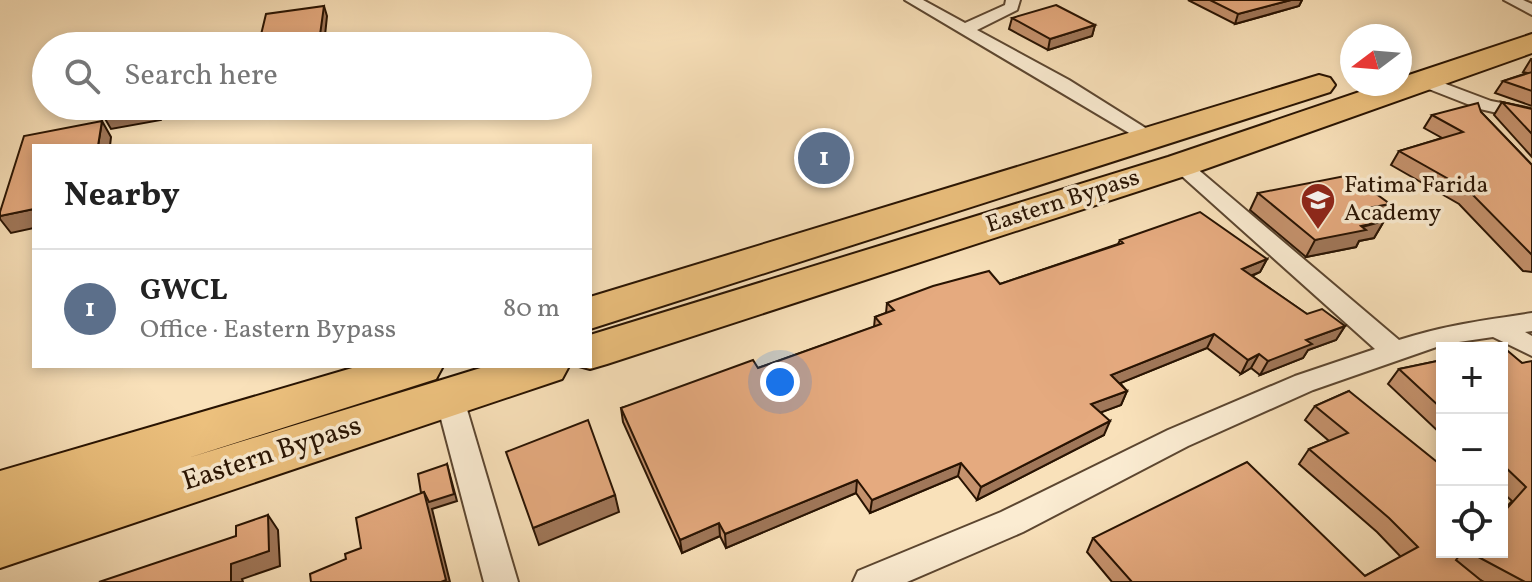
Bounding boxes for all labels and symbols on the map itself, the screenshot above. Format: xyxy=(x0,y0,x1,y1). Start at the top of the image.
north arrow xyxy=(1340,24,1412,96)
pin: 1 xyxy=(798,128,850,188)
street label: Eastern Bypass xyxy=(982,161,1144,243)
place label: Fatima Farida Academy xyxy=(1344,169,1488,231)
school or university icon: Fatima Farida Academy xyxy=(1299,181,1337,231)
your location xyxy=(760,362,800,402)
street label: Eastern Bypass xyxy=(177,407,367,501)

